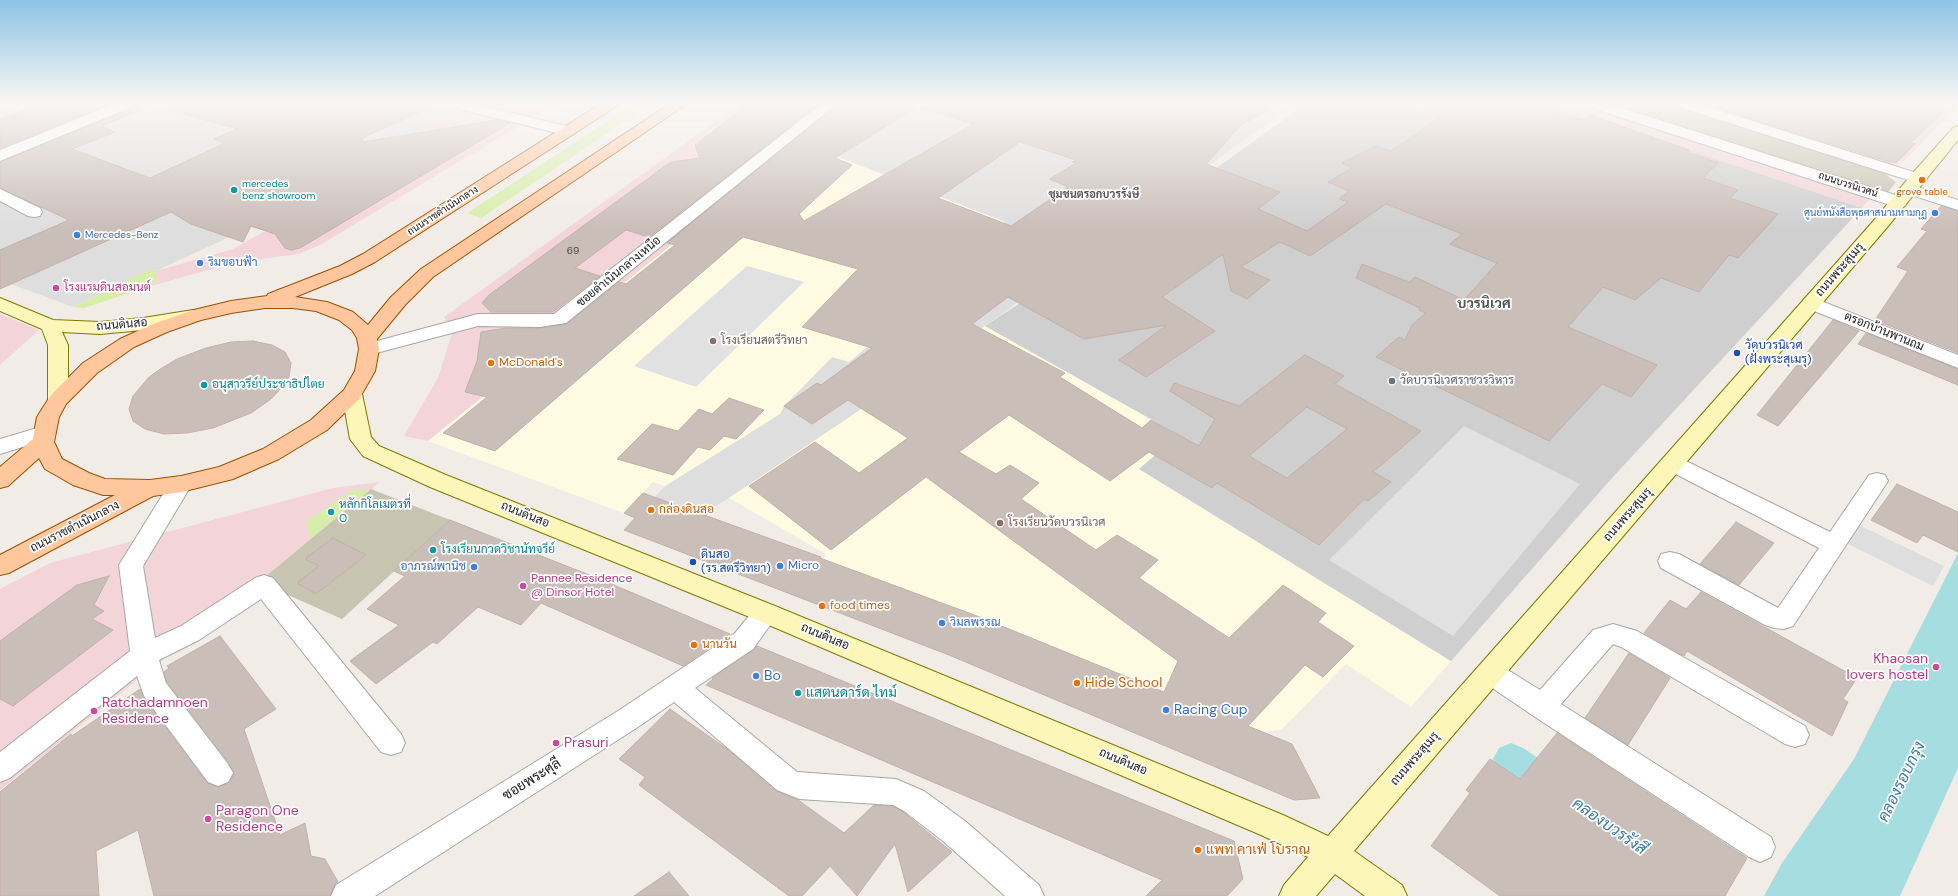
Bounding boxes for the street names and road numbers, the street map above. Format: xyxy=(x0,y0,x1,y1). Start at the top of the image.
street label: ถนนบวรนิเวศน์ xyxy=(1817,170,1879,200)
street label: ถนนราชดำเนินกลาง xyxy=(405,184,481,238)
street label: ซอยดำเนินกลางเหนือ xyxy=(574,234,664,310)
street label: ถนนพระสุเมรุ xyxy=(1813,240,1867,300)
street label: ตรอกบ้านพานถม xyxy=(1842,309,1926,355)
street label: ถนนดินสอ xyxy=(96,316,148,334)
street label: ถนนพระสุเมรุ xyxy=(1601,485,1655,545)
street label: ถนนราชดำเนินกลาง xyxy=(28,498,122,556)
street label: ถนนดินสอ xyxy=(499,499,551,531)
street label: ถนนดินสอ xyxy=(799,620,851,654)
street label: ถนนพระสุเมรุ xyxy=(1388,729,1442,789)
street label: ถนนดินสอ xyxy=(1097,745,1149,779)
street label: ซอยพระศุลี xyxy=(500,755,564,805)

